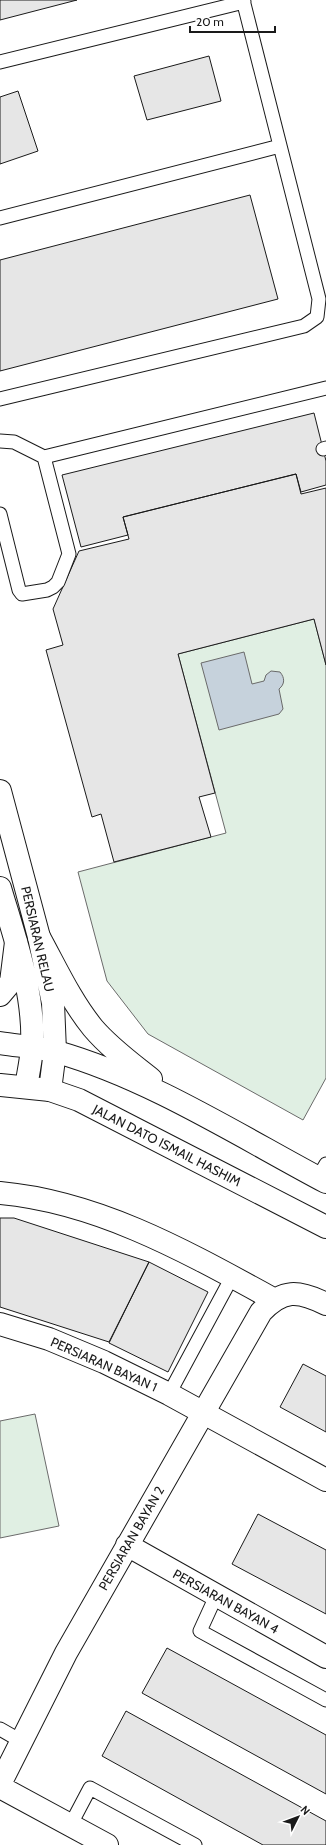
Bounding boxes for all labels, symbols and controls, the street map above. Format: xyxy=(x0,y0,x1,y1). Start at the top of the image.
scale bar xyxy=(190,8,275,34)
text: 20 m xyxy=(196,14,224,29)
street label: PERSIARAN RELAU xyxy=(18,885,58,993)
street label: JALAN DATO ISMAIL HASHIM xyxy=(89,1100,244,1189)
street label: PERSIARAN BAYAN 1 xyxy=(48,1333,160,1395)
street label: PERSIARAN BAYAN 2 xyxy=(95,1483,167,1593)
street label: PERSIARAN BAYAN 4 xyxy=(170,1565,282,1637)
north arrow xyxy=(278,1797,318,1837)
text: N xyxy=(298,1803,313,1818)

